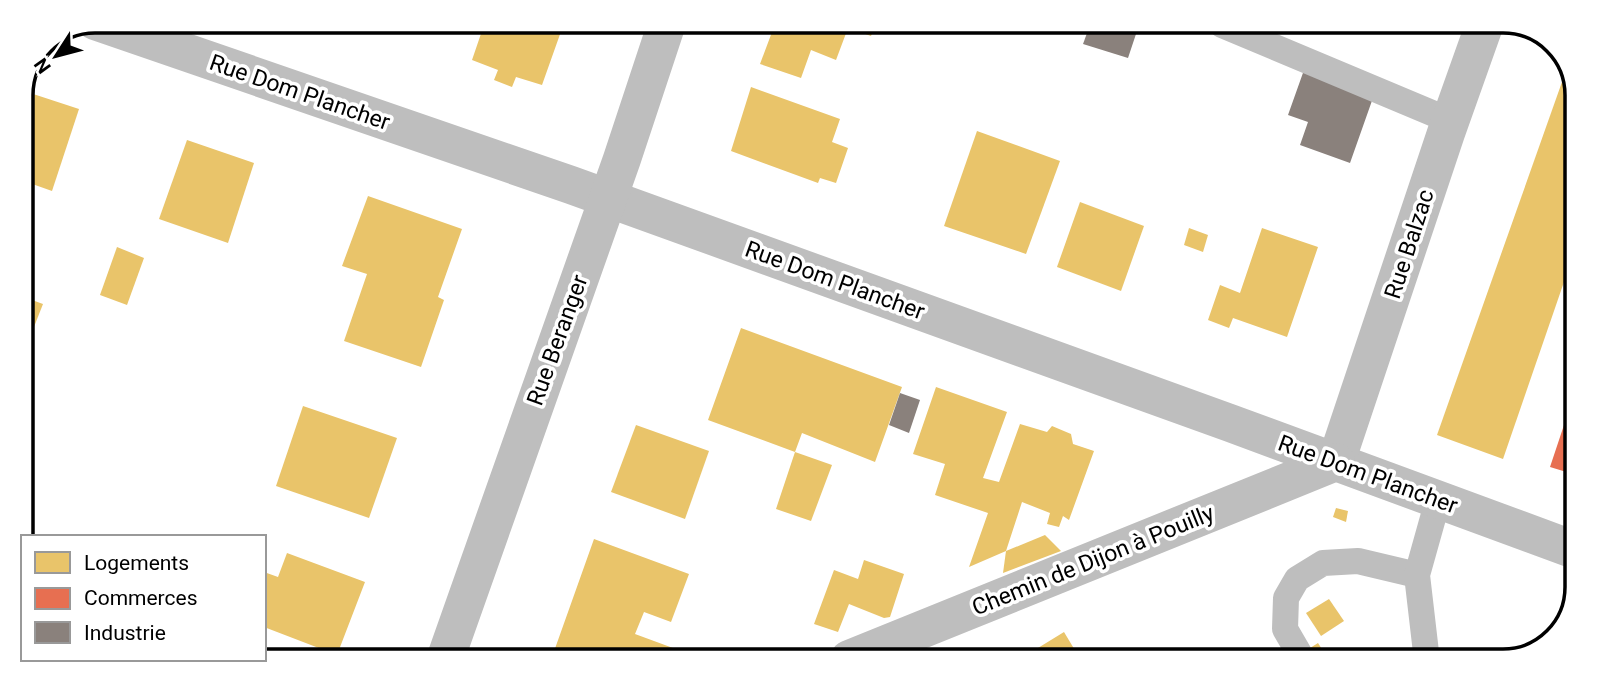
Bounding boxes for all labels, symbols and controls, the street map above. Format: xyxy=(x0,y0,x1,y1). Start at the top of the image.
north arrow xyxy=(21,21,91,91)
street label: Rue Dom Plancher xyxy=(206,49,394,136)
text: N xyxy=(29,54,56,78)
street label: Rue Balzac xyxy=(1379,186,1440,302)
street label: Rue Dom Plancher xyxy=(741,235,928,326)
street label: Rue Beranger xyxy=(521,271,594,409)
street label: Rue Dom Plancher xyxy=(1274,429,1461,520)
street label: Chemin de Dijon à Pouilly xyxy=(968,499,1218,621)
legend xyxy=(21,535,266,661)
text: Logements xyxy=(84,551,189,575)
text: Commerces xyxy=(84,586,198,610)
text: Industrie xyxy=(84,621,166,645)

